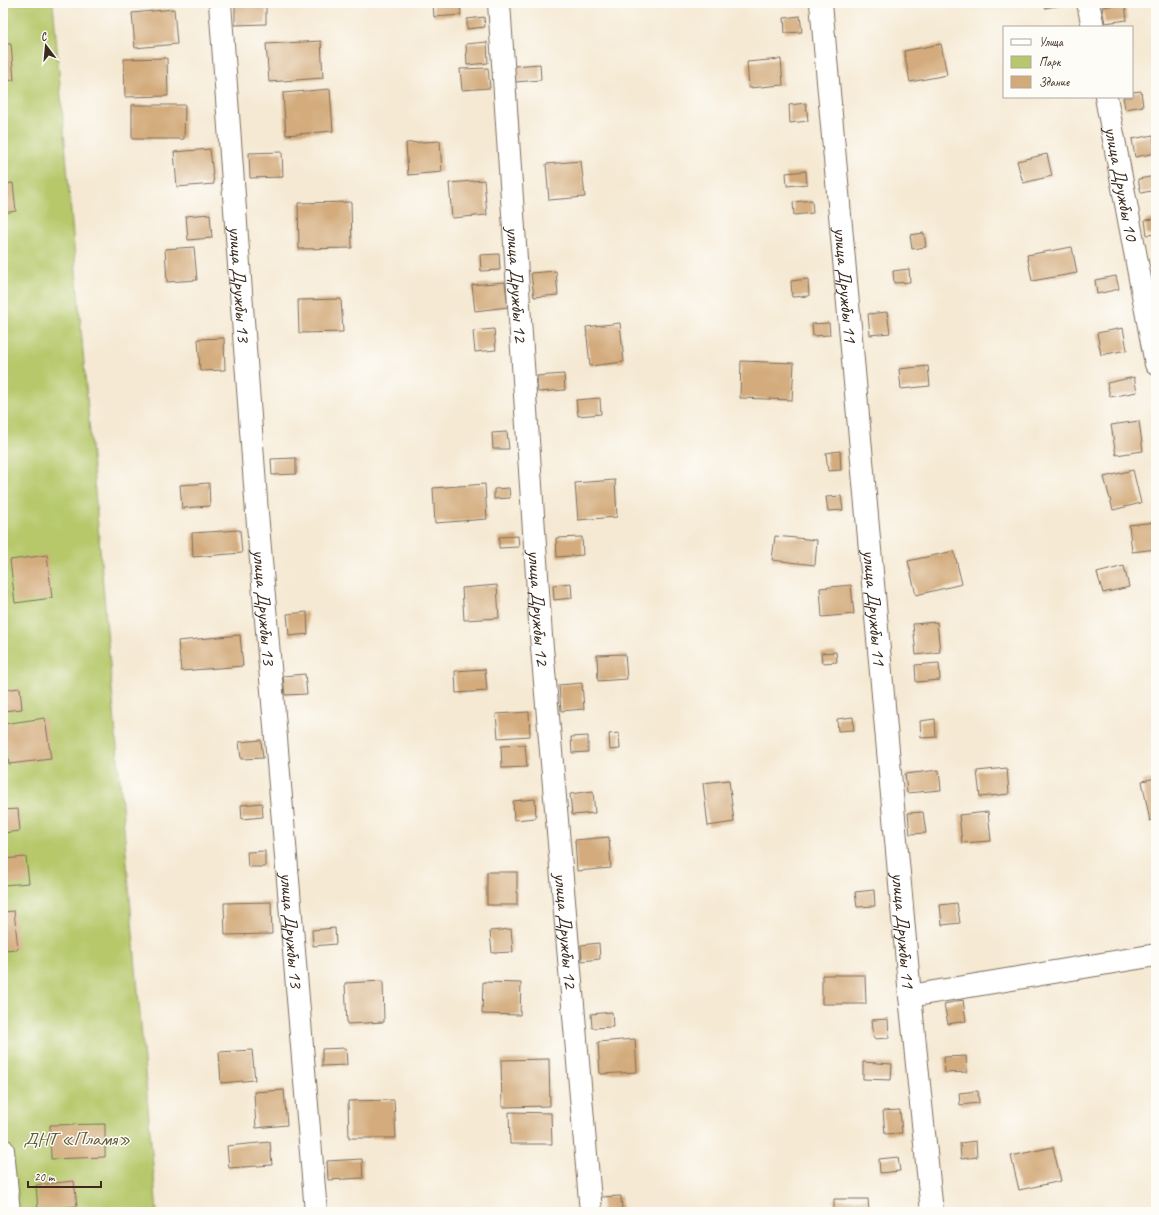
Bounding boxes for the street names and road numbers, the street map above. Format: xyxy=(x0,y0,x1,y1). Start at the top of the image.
street label: улица Дружбы 10 xyxy=(1099,124,1144,244)
street label: улица Дружбы 13 xyxy=(223,225,256,344)
street label: улица Дружбы 12 xyxy=(501,225,533,344)
street label: улица Дружбы 11 xyxy=(828,225,863,345)
street label: улица Дружбы 13 xyxy=(247,548,281,667)
street label: улица Дружбы 12 xyxy=(522,548,555,668)
street label: улица Дружбы 11 xyxy=(857,548,891,668)
street label: улица Дружбы 13 xyxy=(274,871,308,990)
street label: улица Дружбы 12 xyxy=(549,871,583,991)
street label: улица Дружбы 11 xyxy=(886,871,920,990)

